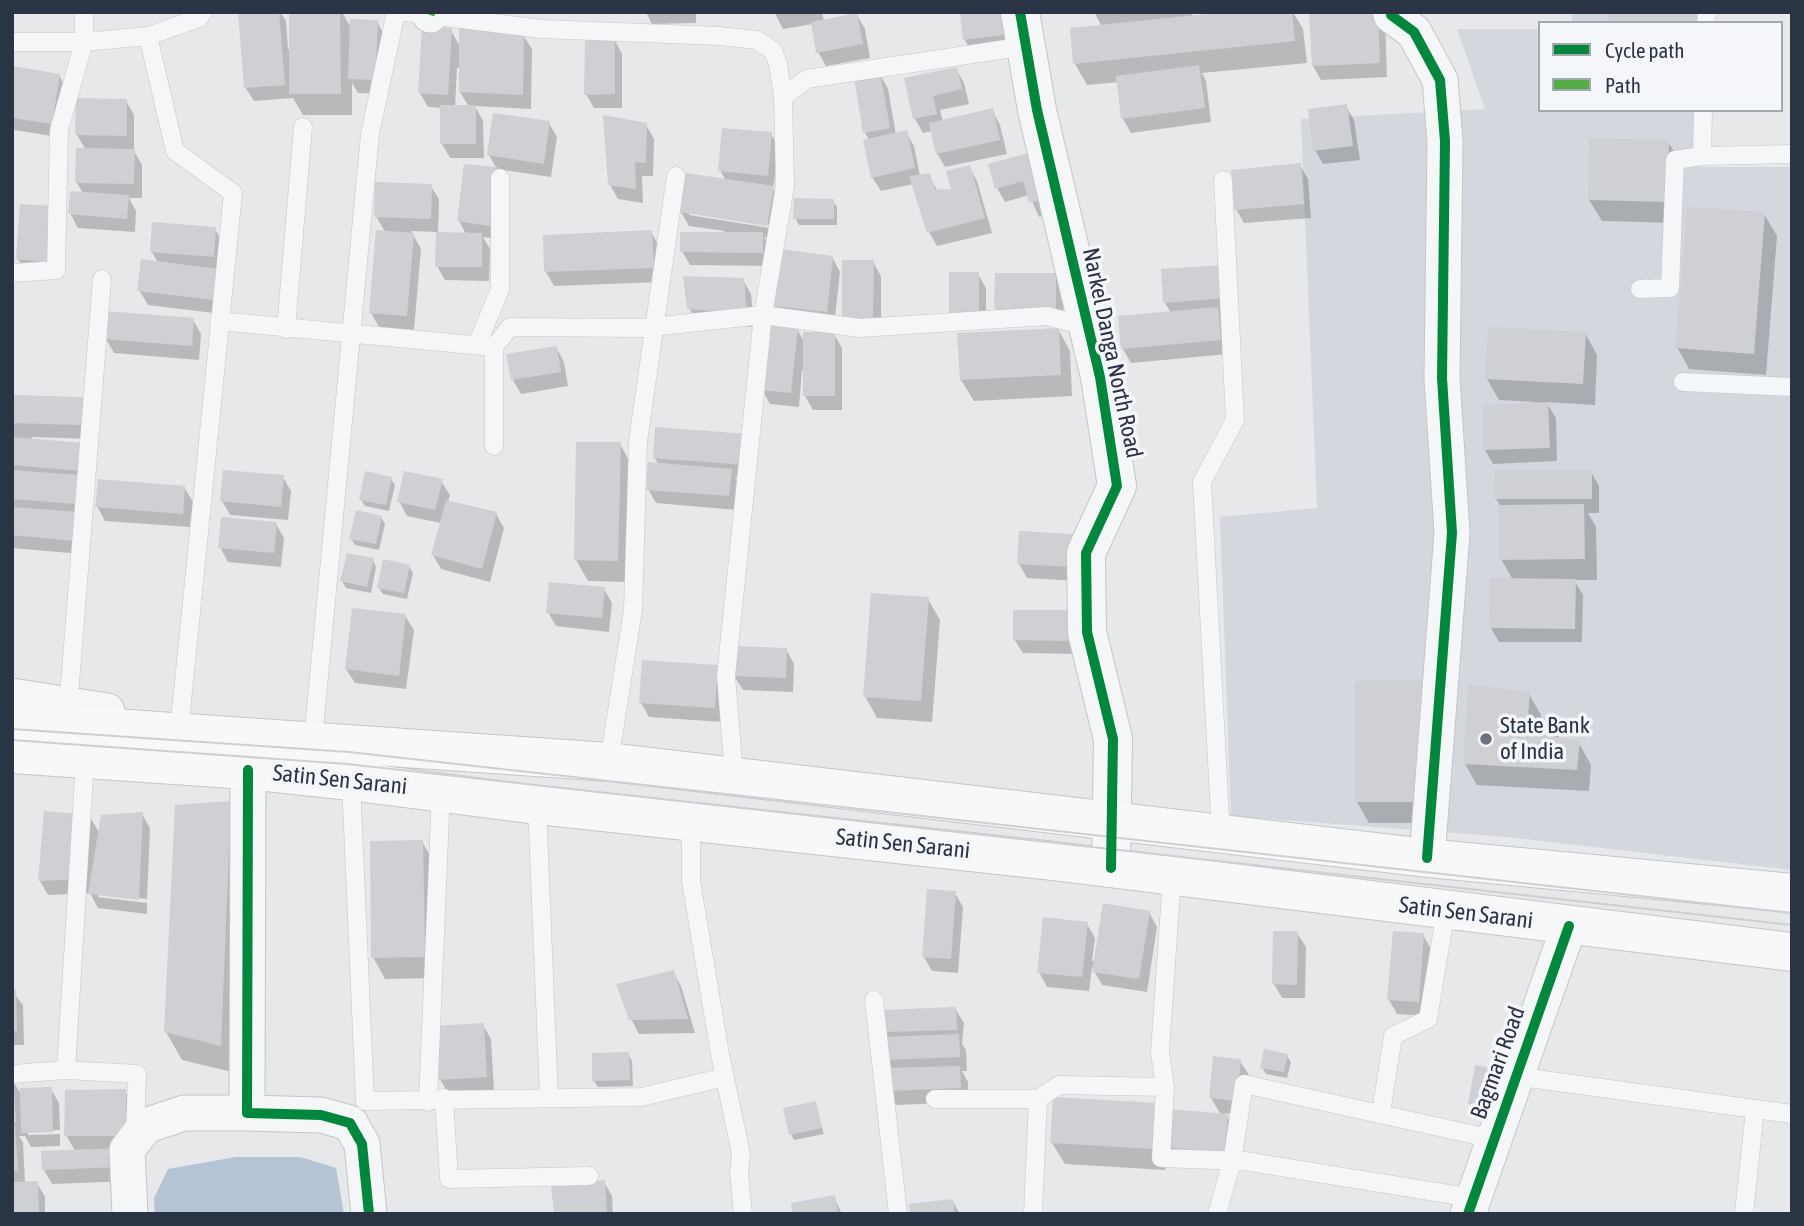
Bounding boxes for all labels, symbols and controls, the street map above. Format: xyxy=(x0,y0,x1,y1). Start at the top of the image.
legend xyxy=(1538,21,1783,112)
text: Cycle path xyxy=(1605,38,1684,62)
text: Path xyxy=(1605,73,1641,97)
street label: Narkel Danga North Road xyxy=(1076,245,1148,461)
place label: State Bank of India xyxy=(1500,712,1590,766)
marker: State Bank of India xyxy=(1478,731,1494,747)
street label: Satin Sen Sarani xyxy=(272,759,408,801)
street label: Satin Sen Sarani xyxy=(835,823,971,865)
street label: Satin Sen Sarani xyxy=(1397,891,1535,935)
street label: Bagmari Road xyxy=(1465,1003,1531,1123)

